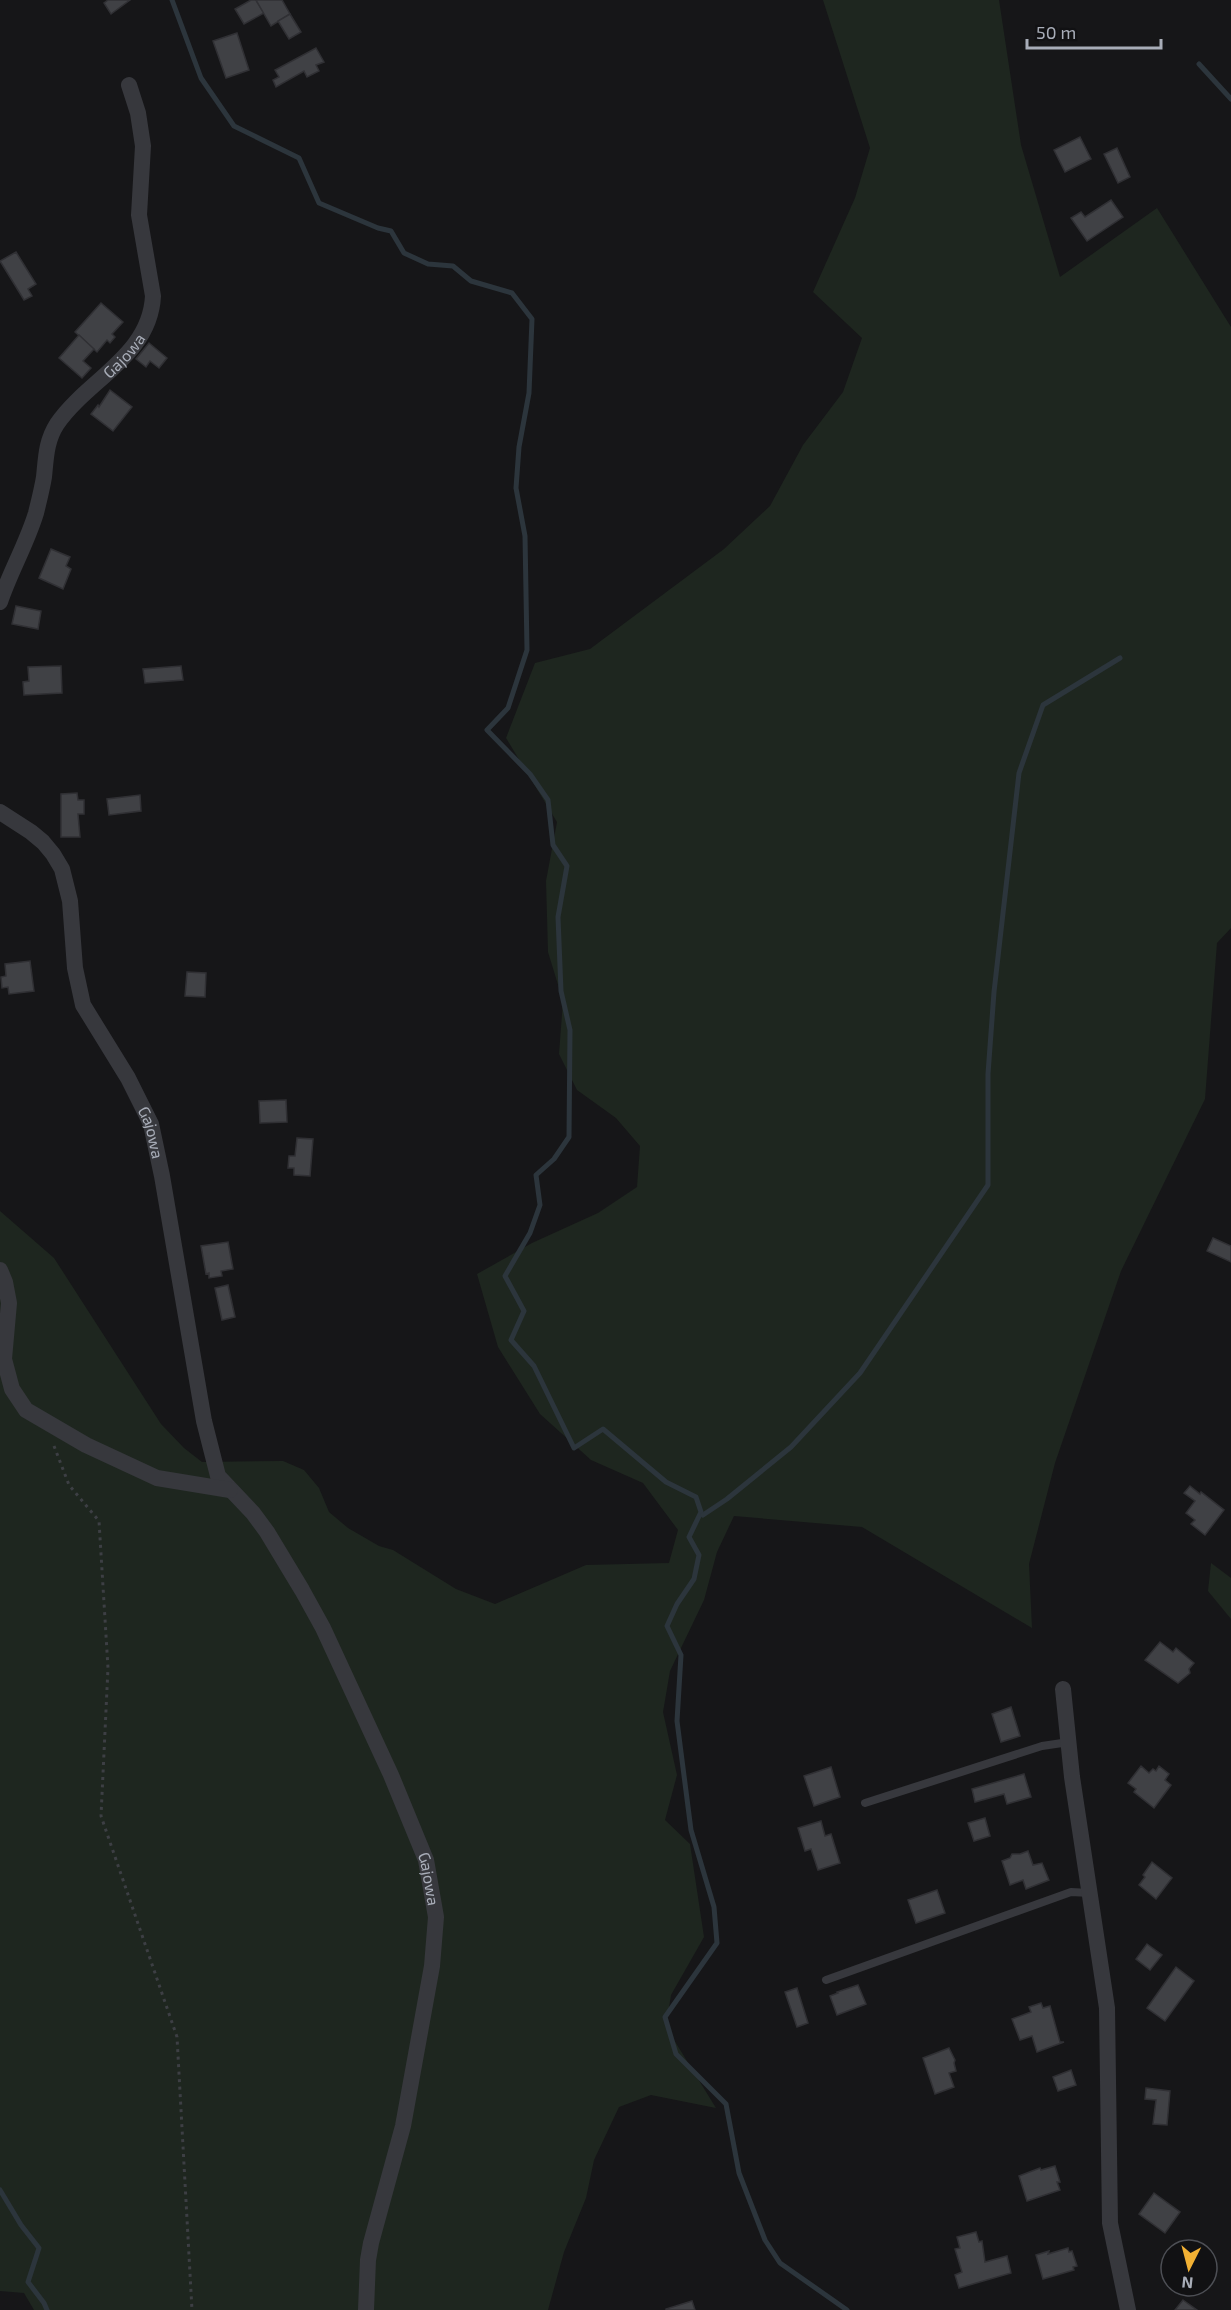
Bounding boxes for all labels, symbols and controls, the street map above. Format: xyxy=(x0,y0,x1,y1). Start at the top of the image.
scale bar xyxy=(1027,12,1160,50)
text: 50 m xyxy=(1036,21,1076,43)
street label: Gajowa xyxy=(99,330,149,382)
street label: Gajowa xyxy=(135,1103,168,1160)
street label: Gajowa xyxy=(415,1849,444,1907)
north arrow xyxy=(1159,2238,1219,2298)
text: N xyxy=(1181,2273,1194,2293)

